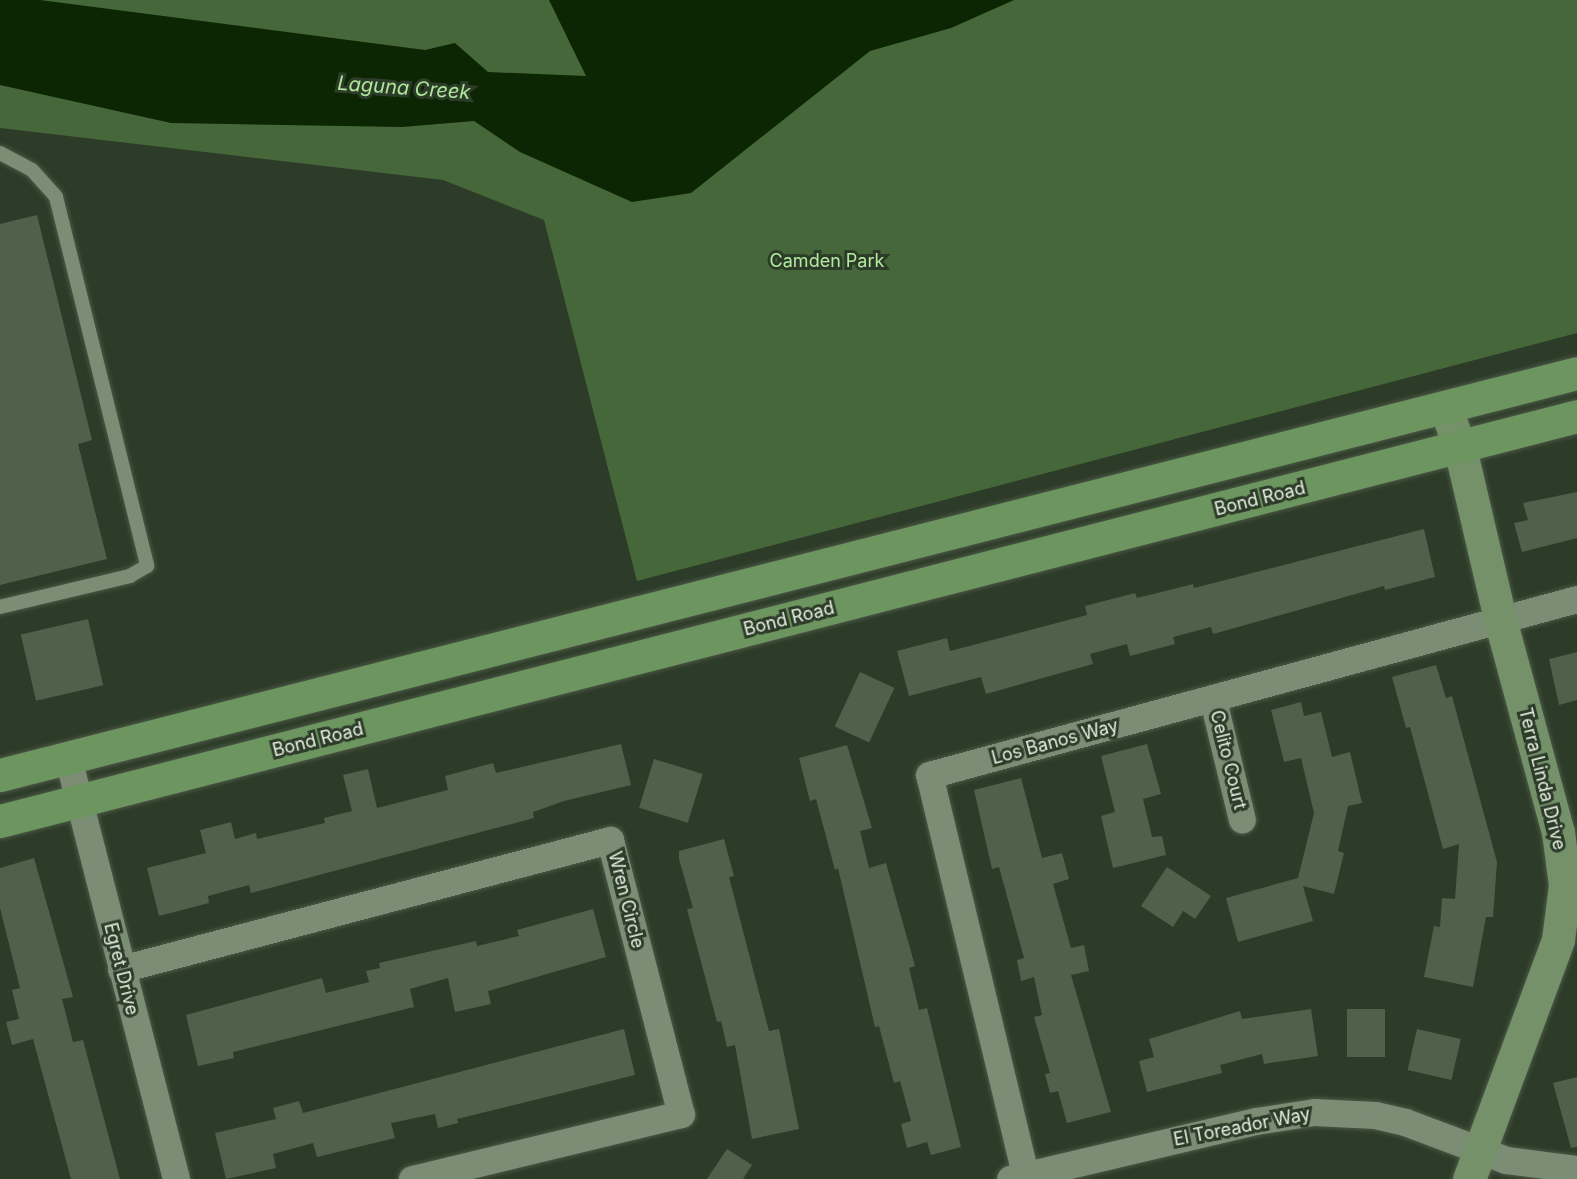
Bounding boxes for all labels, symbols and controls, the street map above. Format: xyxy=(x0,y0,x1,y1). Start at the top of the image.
water label: Laguna Creek xyxy=(337,71,471,105)
park label: Camden Park xyxy=(770,250,884,272)
street label: Bond Road xyxy=(1212,477,1308,521)
street label: Bond Road xyxy=(741,597,837,641)
street label: Terra Linda Drive xyxy=(1514,706,1570,852)
street label: Celito Court xyxy=(1205,708,1251,812)
street label: Los Banos Way xyxy=(989,715,1121,769)
street label: Bond Road xyxy=(270,718,366,762)
street label: Wren Circle xyxy=(604,849,648,951)
street label: Egret Drive xyxy=(99,921,143,1017)
street label: El Toreador Way xyxy=(1172,1103,1312,1151)

